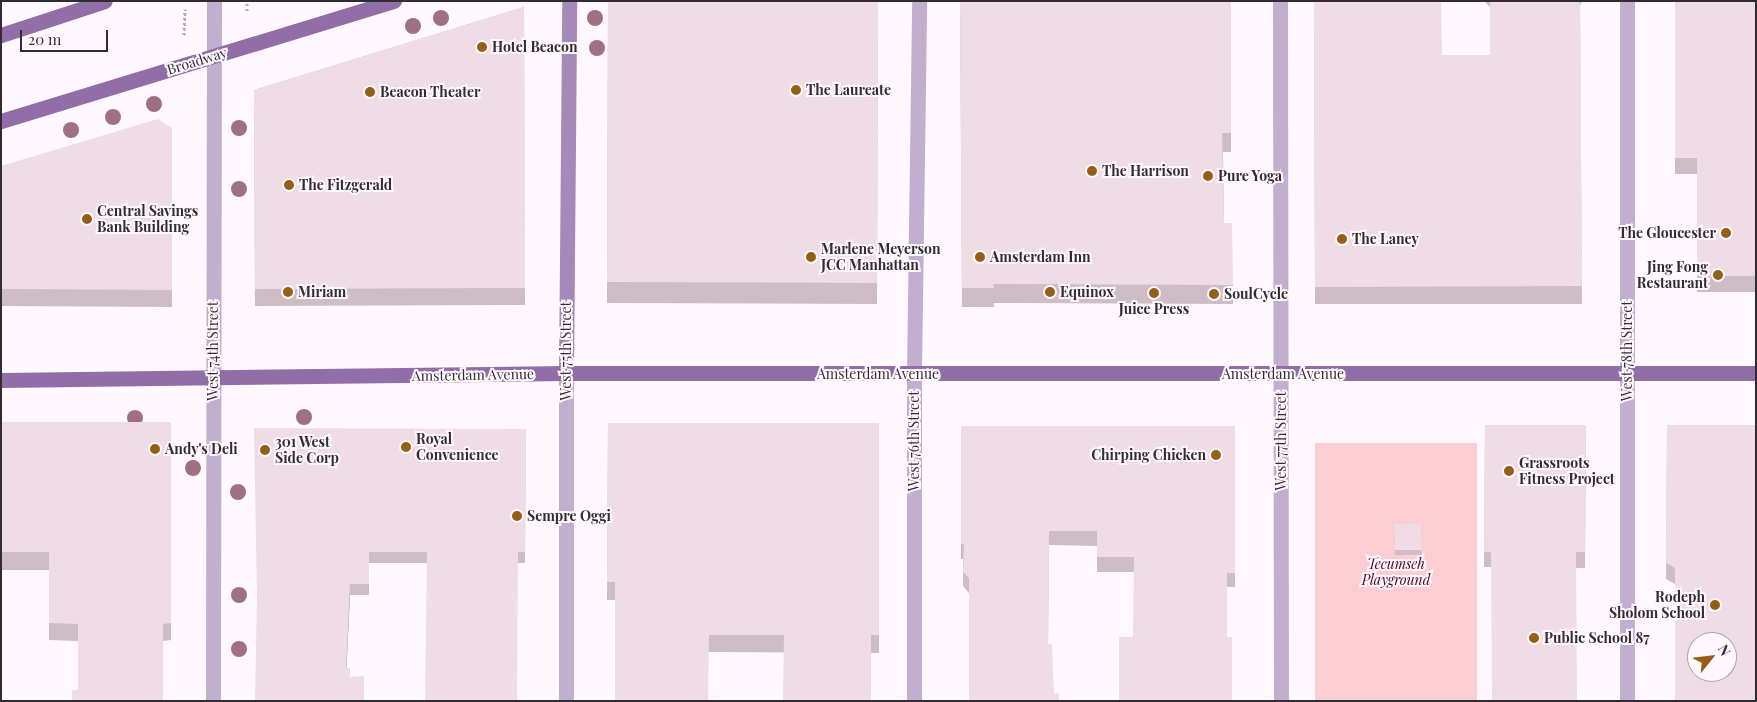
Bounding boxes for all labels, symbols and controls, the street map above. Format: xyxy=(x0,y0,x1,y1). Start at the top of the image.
scale bar xyxy=(22,20,110,52)
text: 20 m xyxy=(28,29,61,49)
place label: Hotel Beacon xyxy=(492,39,578,55)
marker: Hotel Beacon xyxy=(476,41,488,53)
street label: Broadway xyxy=(165,44,229,78)
place label: The Laureate xyxy=(806,82,891,98)
place label: Beacon Theater xyxy=(380,84,481,100)
marker: The Laureate xyxy=(790,84,802,96)
marker: Beacon Theater xyxy=(364,86,376,98)
place label: The Harrison xyxy=(1102,163,1189,179)
marker: The Harrison xyxy=(1086,165,1098,177)
place label: Pure Yoga xyxy=(1218,168,1282,184)
marker: Pure Yoga xyxy=(1202,170,1214,182)
place label: The Fitzgerald xyxy=(299,177,392,193)
marker: The Fitzgerald xyxy=(283,179,295,191)
place label: Central Savings Bank Building xyxy=(97,203,198,236)
marker: Central Savings Bank Building xyxy=(81,213,93,225)
place label: The Gloucester xyxy=(1618,225,1716,241)
marker: The Gloucester xyxy=(1720,227,1732,239)
place label: The Laney xyxy=(1352,231,1419,247)
marker: The Laney xyxy=(1336,233,1348,245)
place label: Marlene Meyerson JCC Manhattan xyxy=(821,241,941,274)
place label: Amsterdam Inn xyxy=(990,249,1091,265)
marker: Marlene Meyerson JCC Manhattan xyxy=(805,251,817,263)
marker: Amsterdam Inn xyxy=(974,251,986,263)
place label: Jing Fong Restaurant xyxy=(1637,259,1708,292)
marker: Jing Fong Restaurant xyxy=(1712,269,1724,281)
place label: Miriam xyxy=(298,284,346,300)
place label: Equinox xyxy=(1060,284,1114,300)
marker: Miriam xyxy=(282,286,294,298)
marker: Equinox xyxy=(1044,286,1056,298)
place label: SoulCycle xyxy=(1224,286,1288,302)
marker: Juice Press xyxy=(1148,287,1160,299)
marker: SoulCycle xyxy=(1208,288,1220,300)
street label: West 74th Street xyxy=(205,301,221,401)
street label: West 75th Street xyxy=(558,301,574,401)
place label: Juice Press xyxy=(1119,301,1189,317)
street label: West 78th Street xyxy=(1619,301,1635,401)
street label: Amsterdam Avenue xyxy=(412,366,534,384)
street label: Amsterdam Avenue xyxy=(817,366,939,382)
street label: Amsterdam Avenue xyxy=(1222,366,1344,382)
street label: West 76th Street xyxy=(906,391,922,491)
street label: West 77th Street xyxy=(1273,391,1289,491)
place label: Royal Convenience xyxy=(416,431,499,464)
place label: 301 West Side Corp xyxy=(275,434,339,467)
place label: Andy's Deli xyxy=(165,441,238,457)
marker: Royal Convenience xyxy=(400,441,412,453)
marker: Andy's Deli xyxy=(149,443,161,455)
marker: 301 West Side Corp xyxy=(259,444,271,456)
place label: Chirping Chicken xyxy=(1091,447,1206,463)
marker: Chirping Chicken xyxy=(1210,449,1222,461)
place label: Grassroots Fitness Project xyxy=(1519,455,1615,488)
marker: Grassroots Fitness Project xyxy=(1503,465,1515,477)
place label: Sempre Oggi xyxy=(527,508,611,524)
marker: Sempre Oggi xyxy=(511,510,523,522)
park label: Tecumseh Playground xyxy=(1362,556,1430,588)
place label: Rodeph Sholom School xyxy=(1609,589,1705,622)
marker: Rodeph Sholom School xyxy=(1709,599,1721,611)
place label: Public School 87 xyxy=(1544,630,1650,646)
marker: Public School 87 xyxy=(1528,632,1540,644)
north arrow xyxy=(1687,632,1737,682)
text: N xyxy=(1714,641,1735,659)

